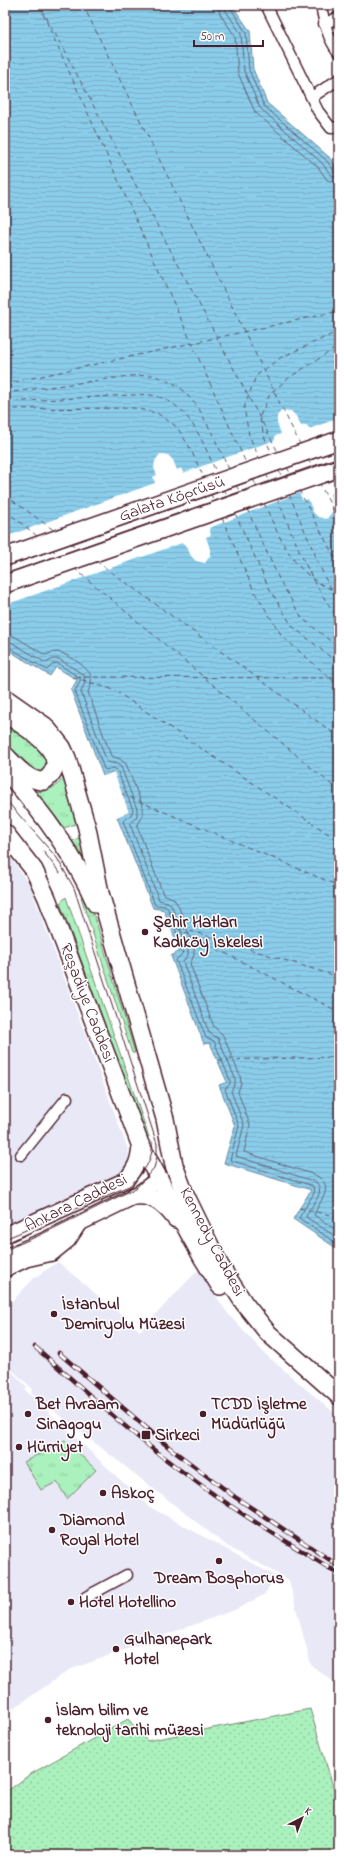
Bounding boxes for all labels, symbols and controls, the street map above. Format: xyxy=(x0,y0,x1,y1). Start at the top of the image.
scale bar xyxy=(194,22,263,48)
text: 50 m xyxy=(200,28,224,46)
street label: Galata Köprüsü xyxy=(116,469,228,529)
place label: Şehir Hatları Kadıköy İskelesi xyxy=(153,910,263,957)
marker: Şehir Hatları Kadıköy İskelesi xyxy=(140,927,150,937)
street label: Reşadiye Caddesi xyxy=(52,940,121,1067)
street label: Ankara Caddesi xyxy=(21,1167,131,1239)
street label: Kennedy Caddesi xyxy=(172,1183,251,1302)
place label: İstanbul Demiryolu Müzesi xyxy=(61,1292,185,1339)
marker: İstanbul Demiryolu Müzesi xyxy=(49,1309,59,1319)
place label: Bet Avraam Sinagogu xyxy=(35,1392,119,1439)
place label: TCDD İşletme Müdürlüğü xyxy=(211,1392,308,1439)
marker: Bet Avraam Sinagogu xyxy=(23,1409,33,1419)
marker: TCDD İşletme Müdürlüğü xyxy=(198,1409,208,1419)
place label: Sirkeci xyxy=(155,1423,200,1448)
marker: Sirkeci xyxy=(140,1429,152,1441)
place label: Hürriyet xyxy=(27,1435,83,1462)
marker: Hürriyet xyxy=(14,1442,24,1452)
place label: Askoç xyxy=(111,1481,154,1506)
marker: Askoç xyxy=(98,1488,108,1498)
place label: Diamond Royal Hotel xyxy=(59,1508,139,1555)
marker: Diamond Royal Hotel xyxy=(47,1525,57,1535)
marker: Dream Bosphorus xyxy=(214,1556,224,1566)
place label: Dream Bosphorus xyxy=(153,1566,284,1591)
place label: Hotel Hotellino xyxy=(79,1590,176,1615)
marker: Hotel Hotellino xyxy=(66,1597,76,1607)
place label: Gulhanepark Hotel xyxy=(124,1627,212,1672)
marker: Gulhanepark Hotel xyxy=(111,1644,121,1654)
place label: İslam bilim ve teknoloji tarihi müzesi xyxy=(55,1698,203,1743)
marker: İslam bilim ve teknoloji tarihi müzesi xyxy=(43,1715,53,1725)
north arrow xyxy=(282,1798,322,1838)
text: K xyxy=(301,1804,316,1819)

